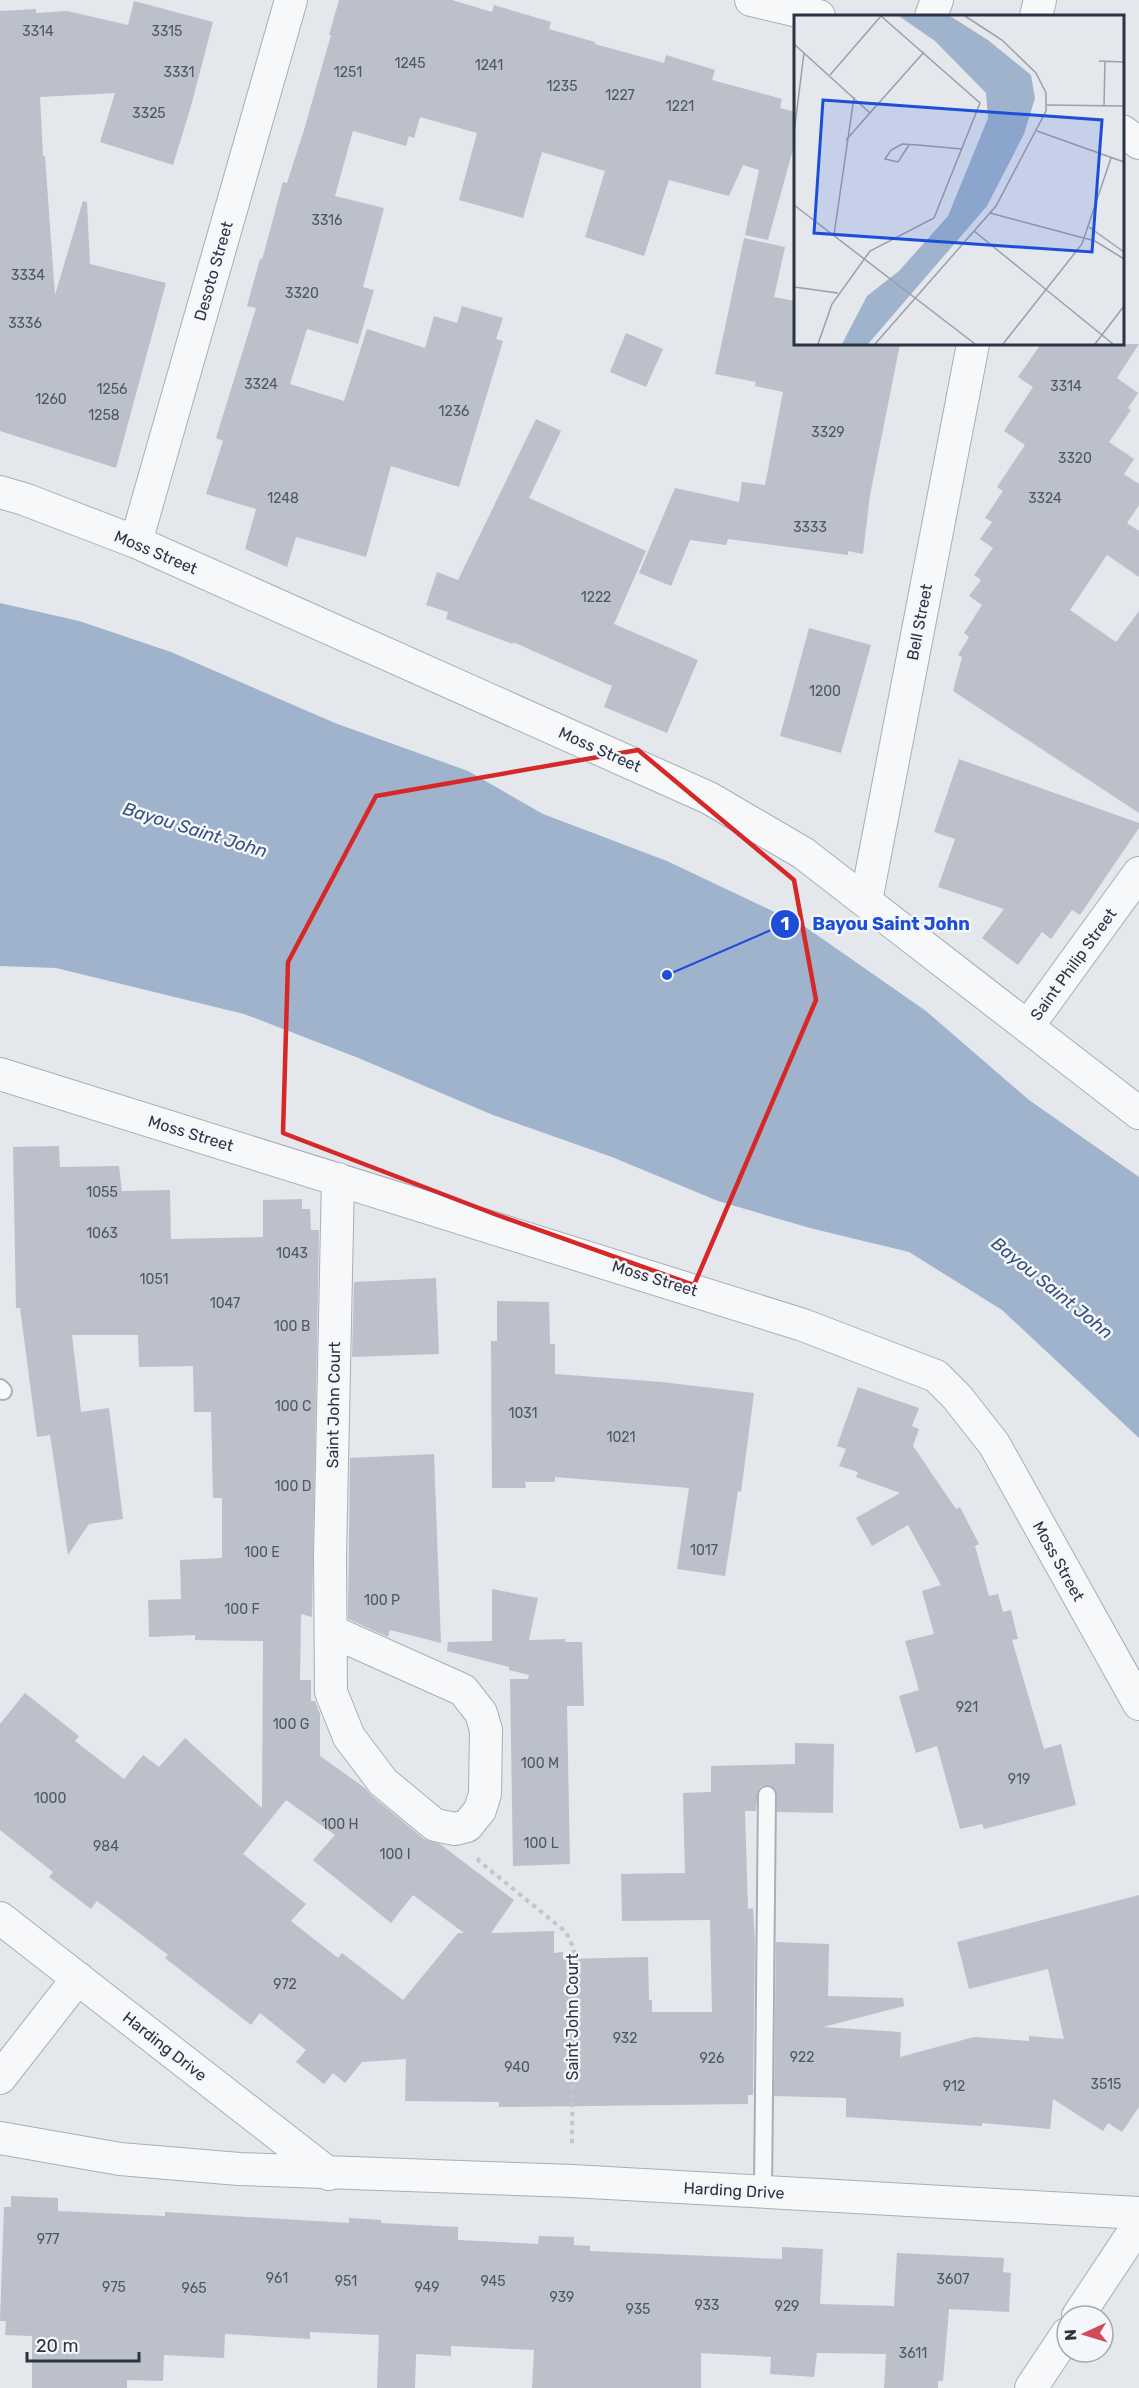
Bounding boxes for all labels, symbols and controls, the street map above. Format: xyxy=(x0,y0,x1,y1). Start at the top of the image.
inset map xyxy=(794,15,1124,345)
house number: 3314 xyxy=(22,23,54,40)
house number: 3315 xyxy=(152,23,182,40)
house number: 1245 xyxy=(394,55,426,72)
house number: 1241 xyxy=(475,57,503,74)
house number: 3331 xyxy=(164,64,194,81)
house number: 1251 xyxy=(334,64,362,81)
house number: 1235 xyxy=(547,78,577,95)
house number: 1227 xyxy=(605,87,635,104)
house number: 1221 xyxy=(666,98,694,115)
house number: 3325 xyxy=(132,105,166,122)
house number: 3316 xyxy=(311,212,343,229)
street label: Desoto Street xyxy=(190,219,237,323)
house number: 3334 xyxy=(11,267,45,284)
house number: 3320 xyxy=(285,285,319,302)
house number: 3336 xyxy=(8,315,42,332)
house number: 3324 xyxy=(244,376,278,393)
house number: 3314 xyxy=(1050,378,1082,395)
house number: 1256 xyxy=(97,381,127,398)
house number: 1260 xyxy=(35,391,67,408)
house number: 1236 xyxy=(438,403,470,420)
house number: 1258 xyxy=(88,407,120,424)
house number: 3329 xyxy=(811,424,845,441)
house number: 3320 xyxy=(1058,450,1092,467)
house number: 1248 xyxy=(267,490,299,507)
house number: 3324 xyxy=(1028,490,1062,507)
house number: 3333 xyxy=(793,519,827,536)
street label: Moss Street xyxy=(111,526,200,578)
street label: Bell Street xyxy=(903,582,936,662)
house number: 1222 xyxy=(581,589,611,606)
house number: 1200 xyxy=(809,683,841,700)
street label: Moss Street xyxy=(556,723,644,776)
water label: Bayou Saint John xyxy=(120,798,270,862)
street label: Saint Philip Street xyxy=(1026,905,1120,1024)
callout: Bayou Saint John xyxy=(770,906,982,942)
text: 1 xyxy=(781,913,789,935)
text: Bayou Saint John xyxy=(812,913,970,935)
street label: Moss Street xyxy=(146,1111,236,1155)
house number: 1055 xyxy=(86,1184,118,1201)
house number: 1063 xyxy=(86,1225,118,1242)
water label: Bayou Saint John xyxy=(987,1232,1117,1344)
house number: 1043 xyxy=(276,1245,308,1262)
street label: Moss Street xyxy=(610,1256,700,1300)
house number: 1051 xyxy=(140,1271,168,1288)
house number: 1047 xyxy=(210,1295,240,1312)
house number: 100 B xyxy=(274,1318,310,1335)
street label: Saint John Court xyxy=(323,1341,344,1469)
house number: 100 C xyxy=(275,1398,311,1415)
house number: 1031 xyxy=(508,1405,538,1422)
house number: 1021 xyxy=(606,1429,636,1446)
house number: 100 D xyxy=(275,1478,311,1495)
street label: Moss Street xyxy=(1029,1518,1088,1605)
house number: 1017 xyxy=(690,1542,718,1559)
house number: 100 E xyxy=(244,1544,280,1561)
house number: 100 P xyxy=(364,1592,400,1609)
house number: 100 F xyxy=(224,1601,260,1618)
house number: 921 xyxy=(956,1699,978,1716)
house number: 100 G xyxy=(273,1716,309,1733)
house number: 100 M xyxy=(521,1755,559,1772)
house number: 919 xyxy=(1008,1771,1030,1788)
house number: 1000 xyxy=(34,1790,66,1807)
house number: 100 H xyxy=(321,1816,359,1833)
house number: 100 L xyxy=(523,1835,559,1852)
house number: 984 xyxy=(93,1838,119,1855)
house number: 100 I xyxy=(379,1846,411,1863)
street label: Saint John Court xyxy=(563,1954,582,2080)
house number: 972 xyxy=(273,1976,297,1993)
street label: Harding Drive xyxy=(119,2008,210,2085)
house number: 932 xyxy=(613,2030,637,2047)
house number: 922 xyxy=(790,2049,814,2066)
house number: 926 xyxy=(700,2050,724,2067)
house number: 940 xyxy=(504,2059,530,2076)
house number: 3515 xyxy=(1091,2076,1121,2093)
house number: 912 xyxy=(943,2078,965,2095)
street label: Harding Drive xyxy=(683,2178,785,2203)
house number: 977 xyxy=(37,2231,59,2248)
house number: 961 xyxy=(266,2270,288,2287)
house number: 3607 xyxy=(937,2271,969,2288)
house number: 951 xyxy=(335,2273,357,2290)
house number: 945 xyxy=(480,2273,506,2290)
house number: 975 xyxy=(102,2279,126,2296)
house number: 949 xyxy=(415,2279,439,2296)
house number: 965 xyxy=(182,2280,206,2297)
house number: 939 xyxy=(550,2289,574,2306)
house number: 933 xyxy=(695,2297,719,2314)
house number: 929 xyxy=(775,2298,799,2315)
house number: 935 xyxy=(626,2301,650,2318)
north arrow xyxy=(1055,2304,1115,2364)
scale bar xyxy=(27,2325,140,2363)
text: N xyxy=(1061,2329,1080,2341)
text: 20 m xyxy=(36,2335,78,2357)
house number: 3611 xyxy=(899,2345,927,2362)

